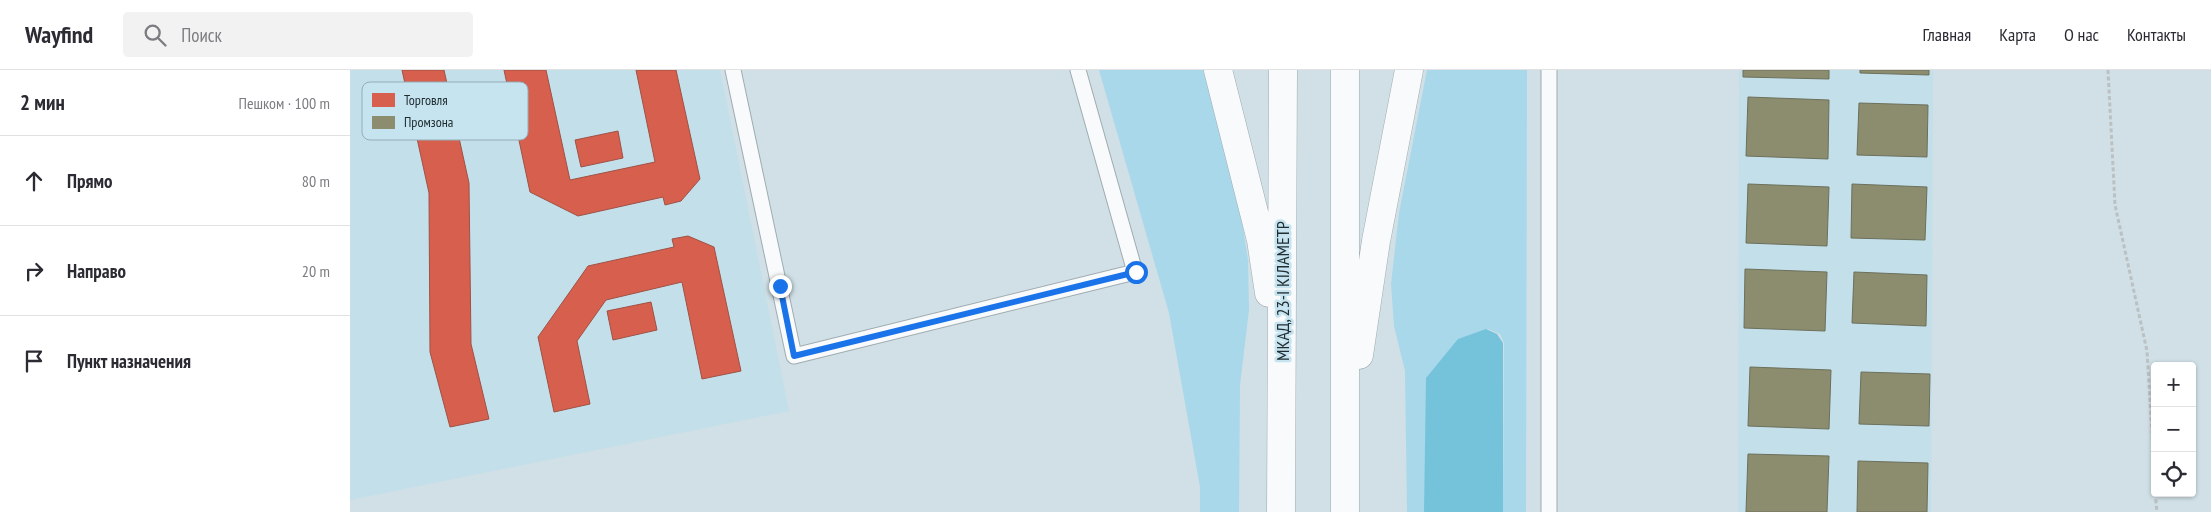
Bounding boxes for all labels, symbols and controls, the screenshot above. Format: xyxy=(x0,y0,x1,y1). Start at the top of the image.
search box xyxy=(123,12,473,57)
text: Wayfind xyxy=(25,19,93,50)
icon: search xyxy=(141,21,169,49)
text: Поиск xyxy=(181,23,222,47)
text: Главная xyxy=(1923,23,1971,46)
text: Карта xyxy=(1999,23,2036,46)
text: О нас xyxy=(2064,23,2099,46)
text: Контакты xyxy=(2127,23,2186,46)
legend xyxy=(362,82,528,140)
text: 2 мин xyxy=(20,89,65,116)
text: Торговля xyxy=(404,91,448,109)
text: Пешком · 100 m xyxy=(239,93,330,113)
text: Промзона xyxy=(404,113,453,131)
icon: ahead xyxy=(20,167,48,195)
text: Прямо xyxy=(67,169,112,193)
text: 80 m xyxy=(302,171,330,191)
street label: МКАД, 23-І КІЛАМЕТР xyxy=(1271,221,1294,361)
icon: right xyxy=(20,257,48,285)
text: Направо xyxy=(67,259,126,283)
text: 20 m xyxy=(302,261,330,281)
route start xyxy=(1125,261,1148,284)
route end xyxy=(769,275,792,298)
icon: arrive xyxy=(20,347,48,375)
text: Пункт назначения xyxy=(67,349,191,373)
map controls xyxy=(2151,362,2196,497)
button: + xyxy=(2151,362,2196,407)
button: − xyxy=(2151,407,2196,452)
button: locate xyxy=(2151,452,2196,497)

